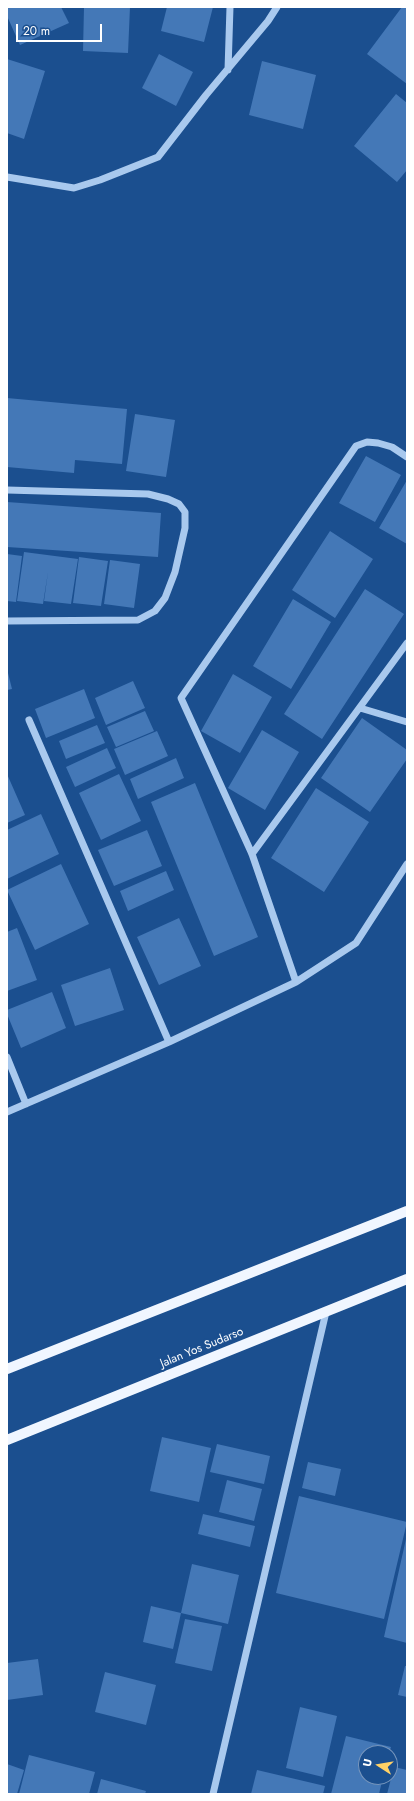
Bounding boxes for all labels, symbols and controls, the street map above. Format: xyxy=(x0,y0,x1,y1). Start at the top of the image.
scale bar xyxy=(18,16,104,42)
text: 20 m xyxy=(23,22,50,40)
street label: Jalan Yos Sudarso xyxy=(158,1325,246,1371)
north arrow xyxy=(358,1745,398,1785)
text: U xyxy=(359,1757,376,1768)

